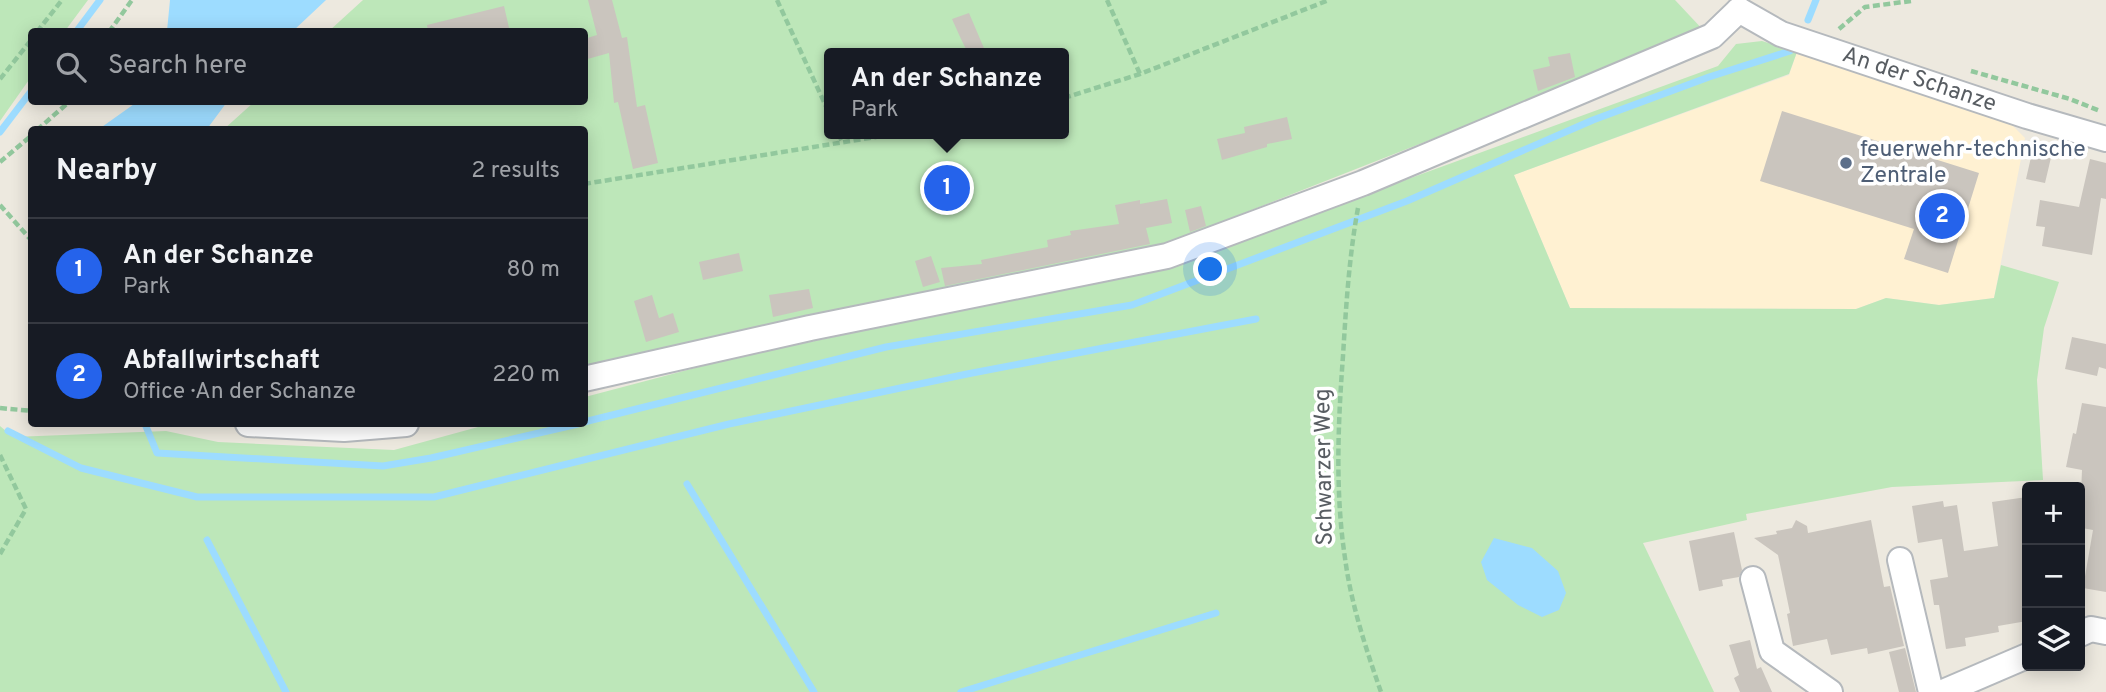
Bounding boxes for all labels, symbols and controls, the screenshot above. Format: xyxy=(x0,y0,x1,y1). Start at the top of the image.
search box xyxy=(28,28,588,105)
street label: An der Schanze xyxy=(1838,41,2000,119)
icon: search xyxy=(52,48,90,86)
popup xyxy=(824,48,1069,139)
text: Search here xyxy=(108,50,247,83)
text: An der Schanze xyxy=(851,63,1042,96)
text: Park xyxy=(851,96,899,125)
place label: feuerwehr-technische Zentrale xyxy=(1860,136,2086,191)
text: Nearby xyxy=(56,153,157,190)
marker: feuerwehr-technische Zentrale xyxy=(1838,155,1854,171)
text: 2 results xyxy=(471,157,560,186)
pin: 1 xyxy=(924,162,970,214)
pin: 2 xyxy=(1919,190,1965,242)
text: An der Schanze xyxy=(123,240,314,273)
your location xyxy=(1193,252,1227,286)
text: 1 xyxy=(74,256,84,285)
text: 80 m xyxy=(507,256,560,285)
text: Park xyxy=(123,273,170,302)
text: Abfallwirtschaft xyxy=(123,345,320,378)
text: 2 xyxy=(72,361,86,390)
text: 220 m xyxy=(492,361,560,390)
text: Office · An der Schanze xyxy=(123,378,356,407)
street label: Schwarzer Weg xyxy=(1309,388,1341,546)
map controls xyxy=(2022,482,2085,671)
button: + xyxy=(2022,482,2085,545)
button: − xyxy=(2022,545,2085,608)
button: layers xyxy=(2022,608,2085,671)

